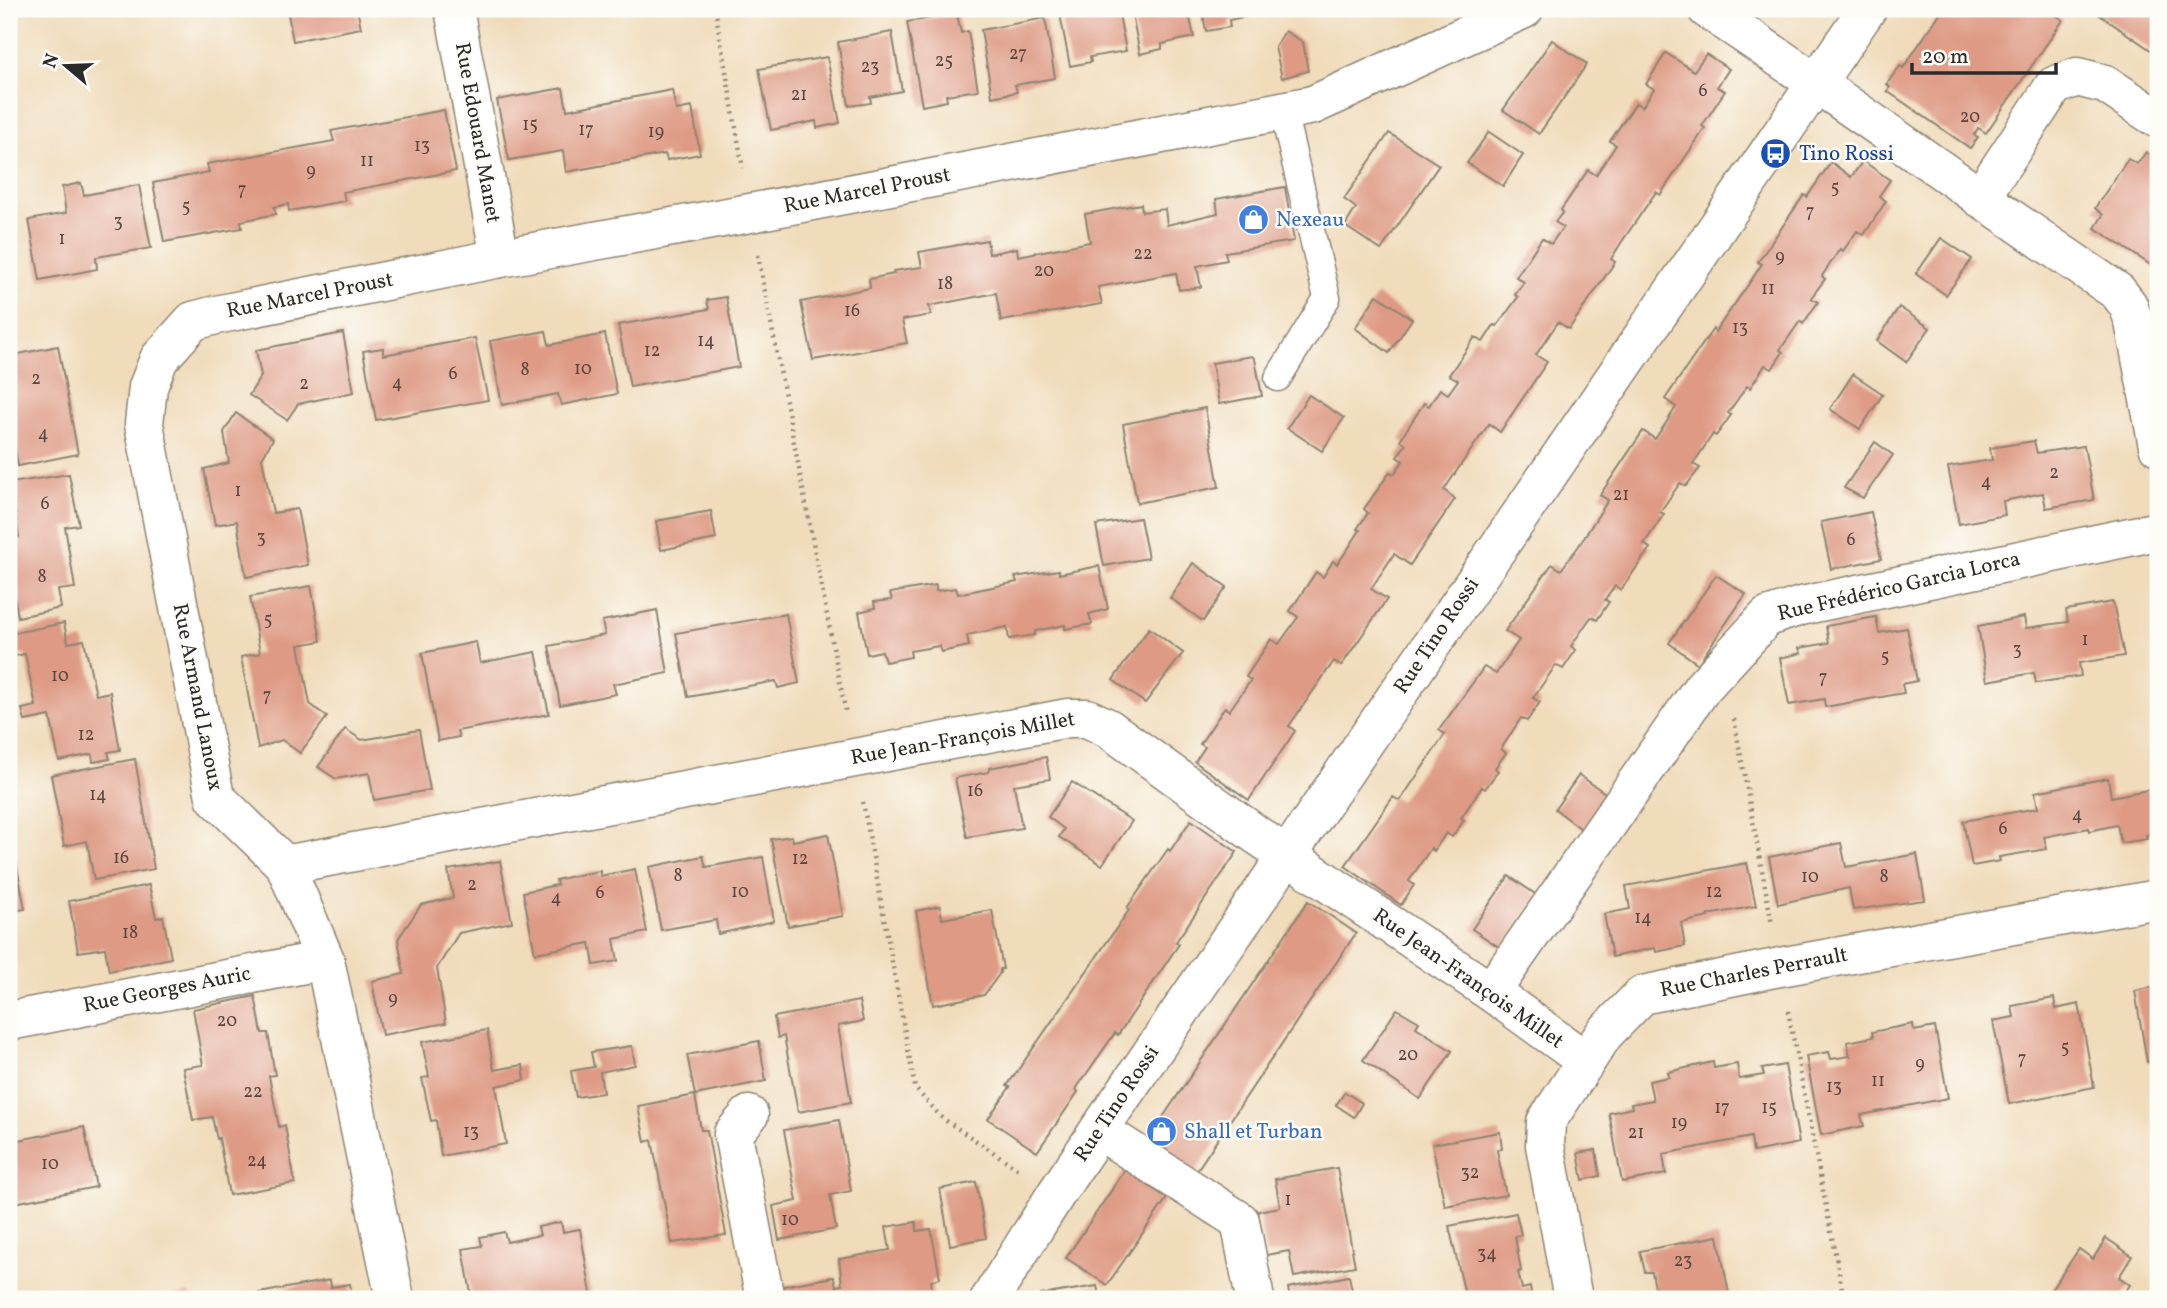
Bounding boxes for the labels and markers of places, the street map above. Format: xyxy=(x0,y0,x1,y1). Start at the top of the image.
bus stop icon: Tino Rossi xyxy=(1759,137,1793,171)
place label: Tino Rossi xyxy=(1799,140,1894,169)
shop icon: Nexeau xyxy=(1236,203,1270,237)
place label: Nexeau xyxy=(1276,206,1344,235)
shop icon: Shall et Turban xyxy=(1144,1115,1178,1149)
place label: Shall et Turban xyxy=(1184,1118,1323,1147)

